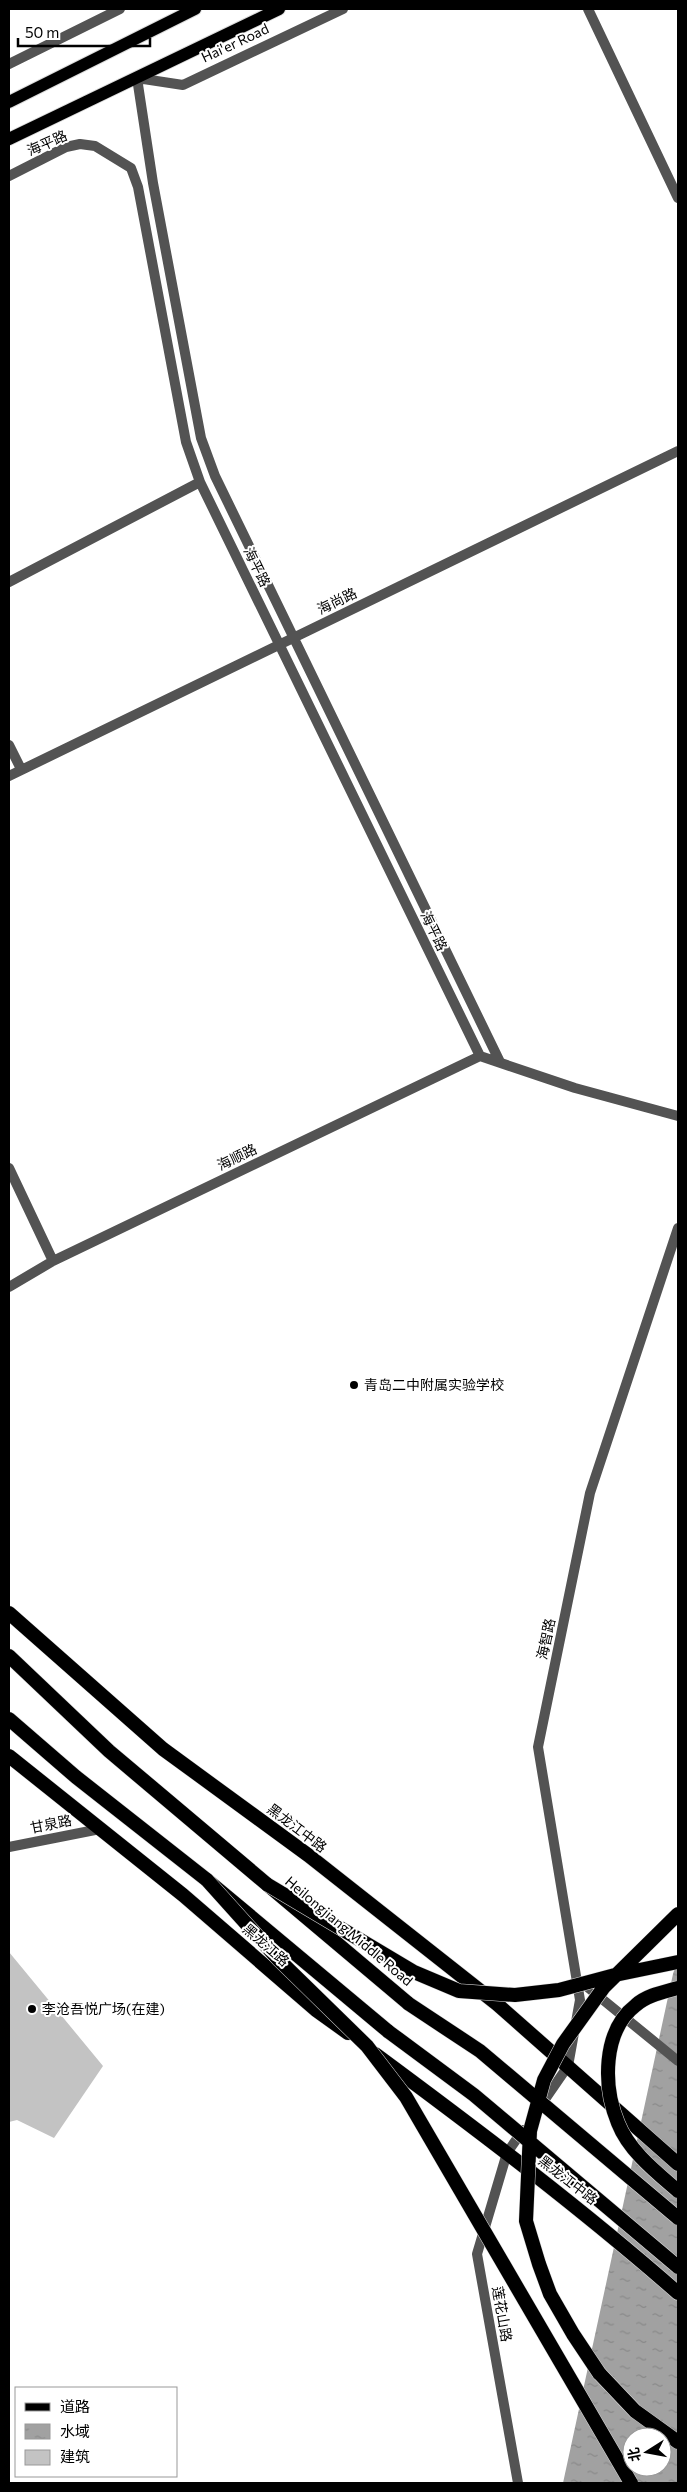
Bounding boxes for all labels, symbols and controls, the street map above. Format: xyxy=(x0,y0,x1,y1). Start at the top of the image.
scale bar xyxy=(18,15,150,47)
street label: Hai'er Road xyxy=(198,20,271,66)
text: 50 m xyxy=(25,23,59,41)
street label: 海平路 xyxy=(24,126,69,159)
street label: 海平路 xyxy=(241,544,274,589)
street label: 海尚路 xyxy=(314,584,359,617)
street label: 海平路 xyxy=(418,908,451,953)
street label: 海顺路 xyxy=(214,1140,259,1173)
place label: 青岛二中附属实验学校 xyxy=(364,1376,504,1393)
marker: 青岛二中附属实验学校 xyxy=(348,1379,360,1391)
street label: 海智路 xyxy=(533,1617,558,1661)
street label: 黑龙江中路 xyxy=(264,1800,330,1855)
street label: 甘泉路 xyxy=(29,1811,73,1836)
street label: Heilongjiang Middle Road xyxy=(282,1872,417,1989)
street label: 黑龙江路 xyxy=(240,1920,293,1969)
place label: 李沧吾悦广场(在建) xyxy=(42,2000,165,2017)
marker: 李沧吾悦广场(在建) xyxy=(26,2003,38,2015)
street label: 黑龙江中路 xyxy=(535,2151,601,2208)
street label: 莲花山路 xyxy=(489,2285,516,2343)
legend xyxy=(15,2387,178,2477)
text: 道路 xyxy=(60,2397,90,2415)
text: 水域 xyxy=(60,2422,90,2440)
north arrow xyxy=(622,2427,672,2477)
text: 北 xyxy=(624,2446,643,2463)
text: 建筑 xyxy=(60,2447,90,2465)

